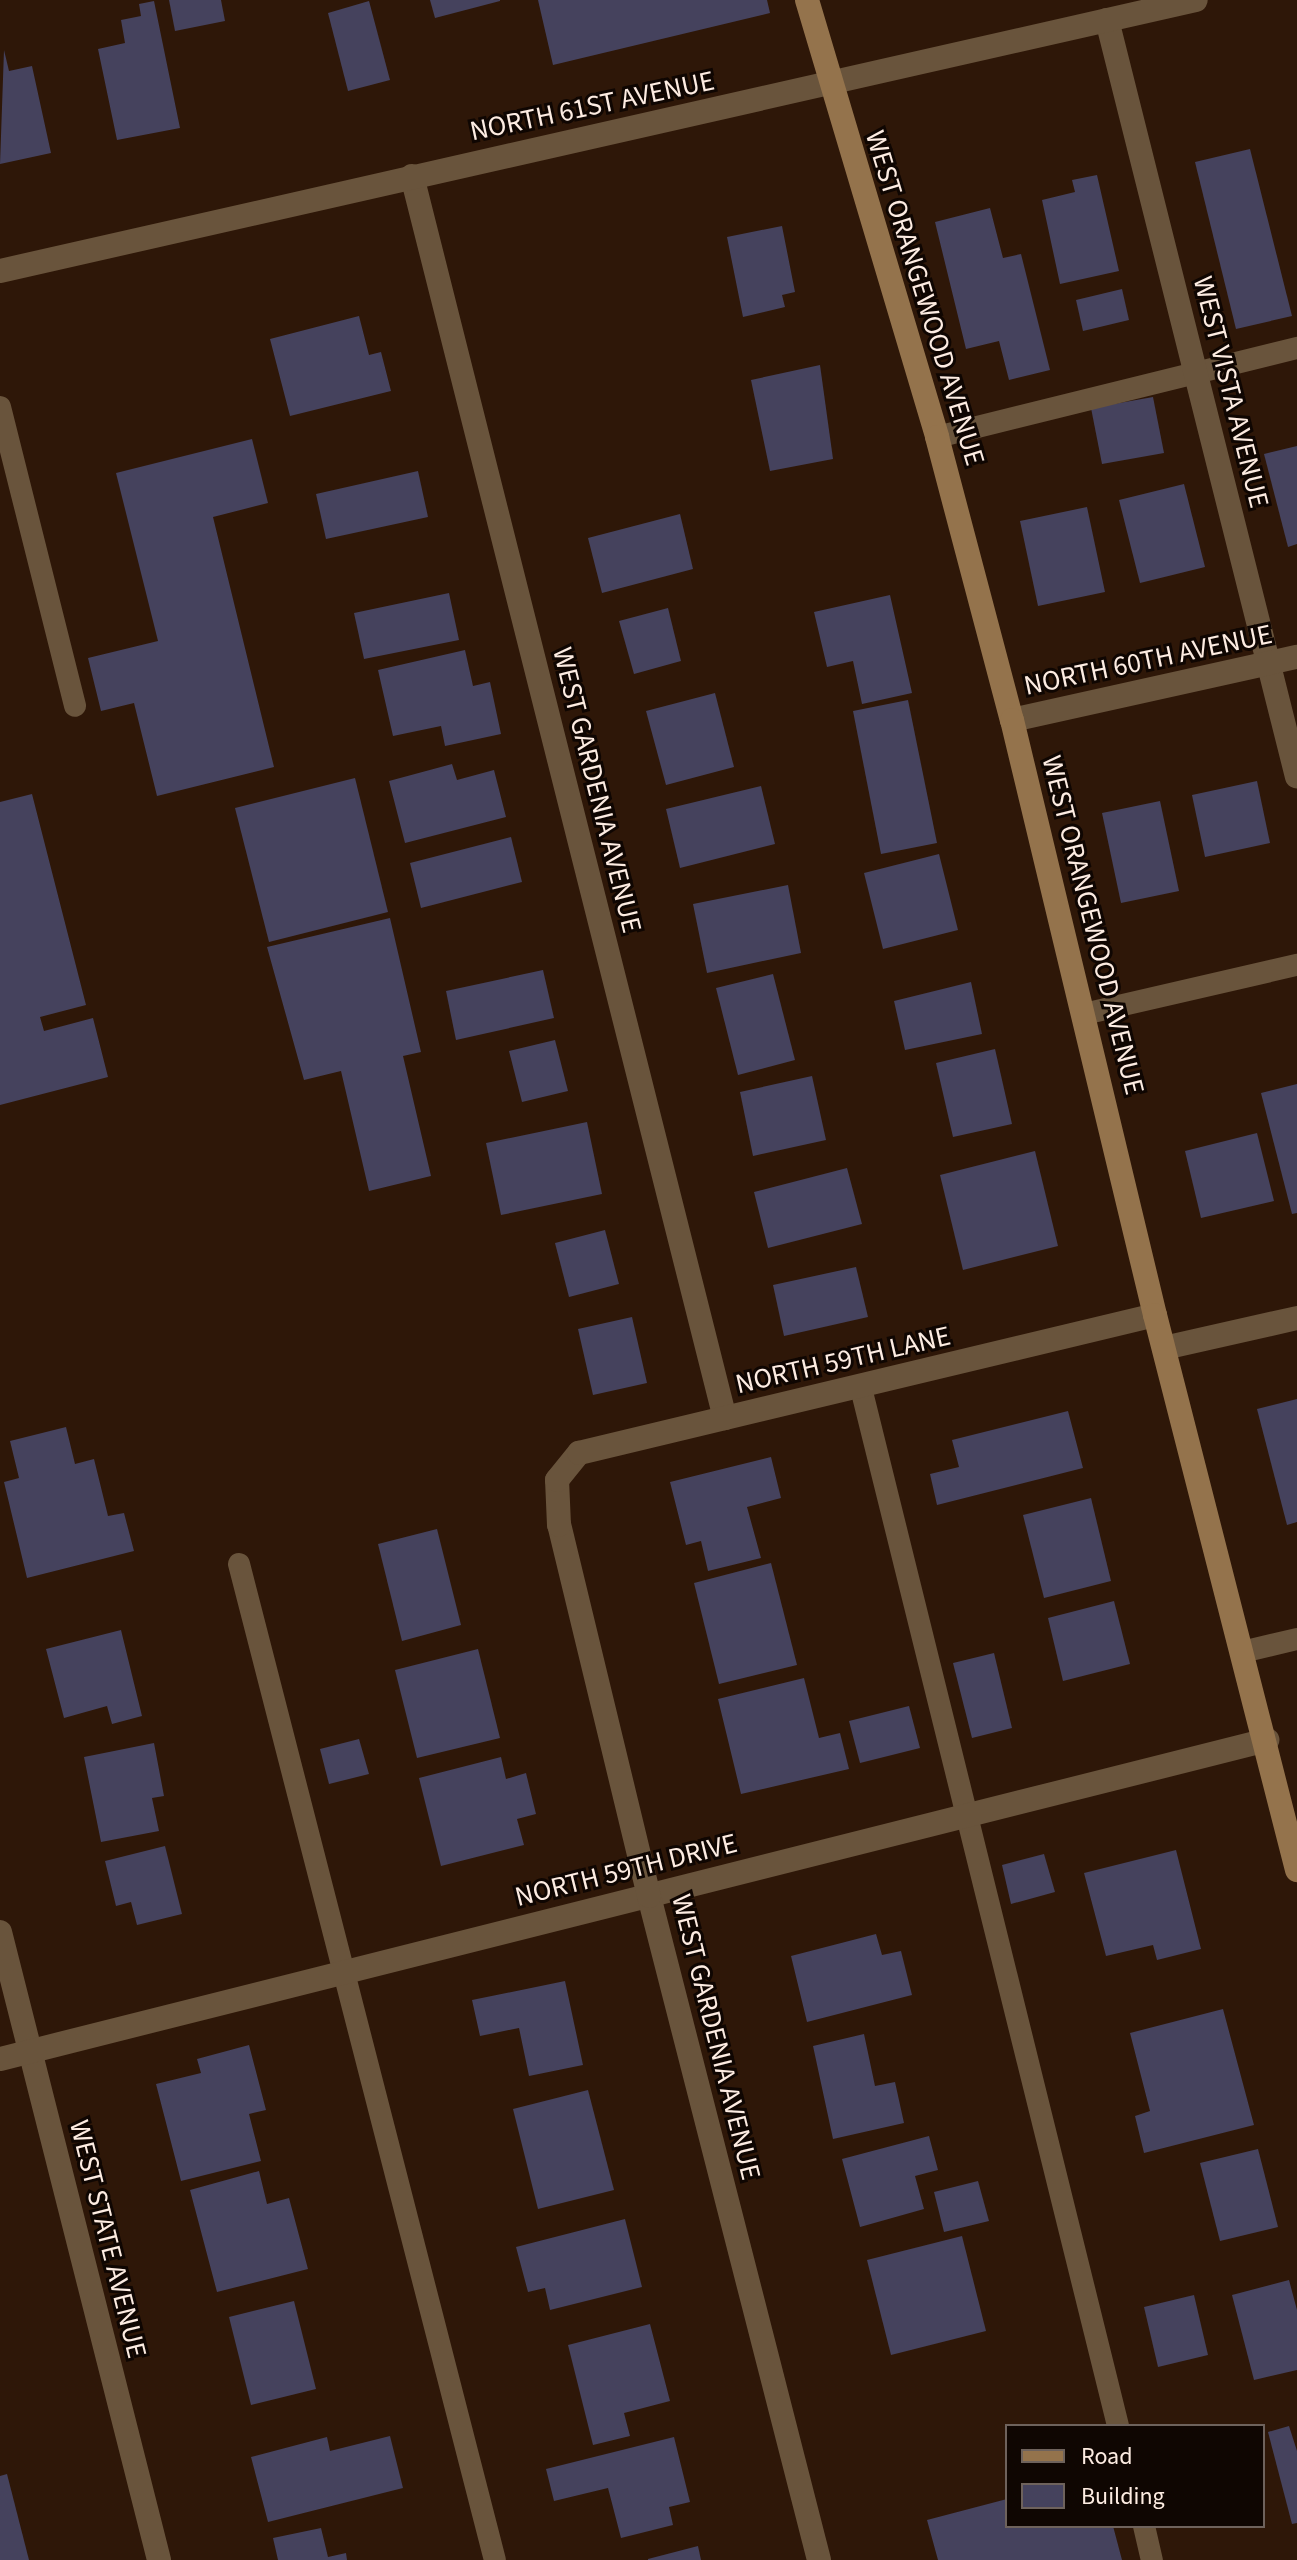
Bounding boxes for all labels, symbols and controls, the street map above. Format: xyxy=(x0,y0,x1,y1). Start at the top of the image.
street label: NORTH 61ST AVENUE xyxy=(467,64,717,148)
street label: WEST ORANGEWOOD AVENUE xyxy=(858,127,992,469)
street label: WEST VISTA AVENUE xyxy=(1186,273,1276,511)
street label: NORTH 60TH AVENUE xyxy=(1021,617,1275,703)
street label: WEST GARDENIA AVENUE xyxy=(545,644,649,936)
street label: WEST ORANGEWOOD AVENUE xyxy=(1035,752,1151,1098)
street label: NORTH 59TH LANE xyxy=(732,1319,954,1401)
street label: NORTH 59TH DRIVE xyxy=(512,1826,740,1914)
street label: WEST GARDENIA AVENUE xyxy=(664,1891,768,2183)
street label: WEST STATE AVENUE xyxy=(62,2117,154,2361)
legend xyxy=(1005,2424,1265,2528)
text: Road xyxy=(1081,2439,1133,2474)
text: Building xyxy=(1081,2479,1165,2514)

